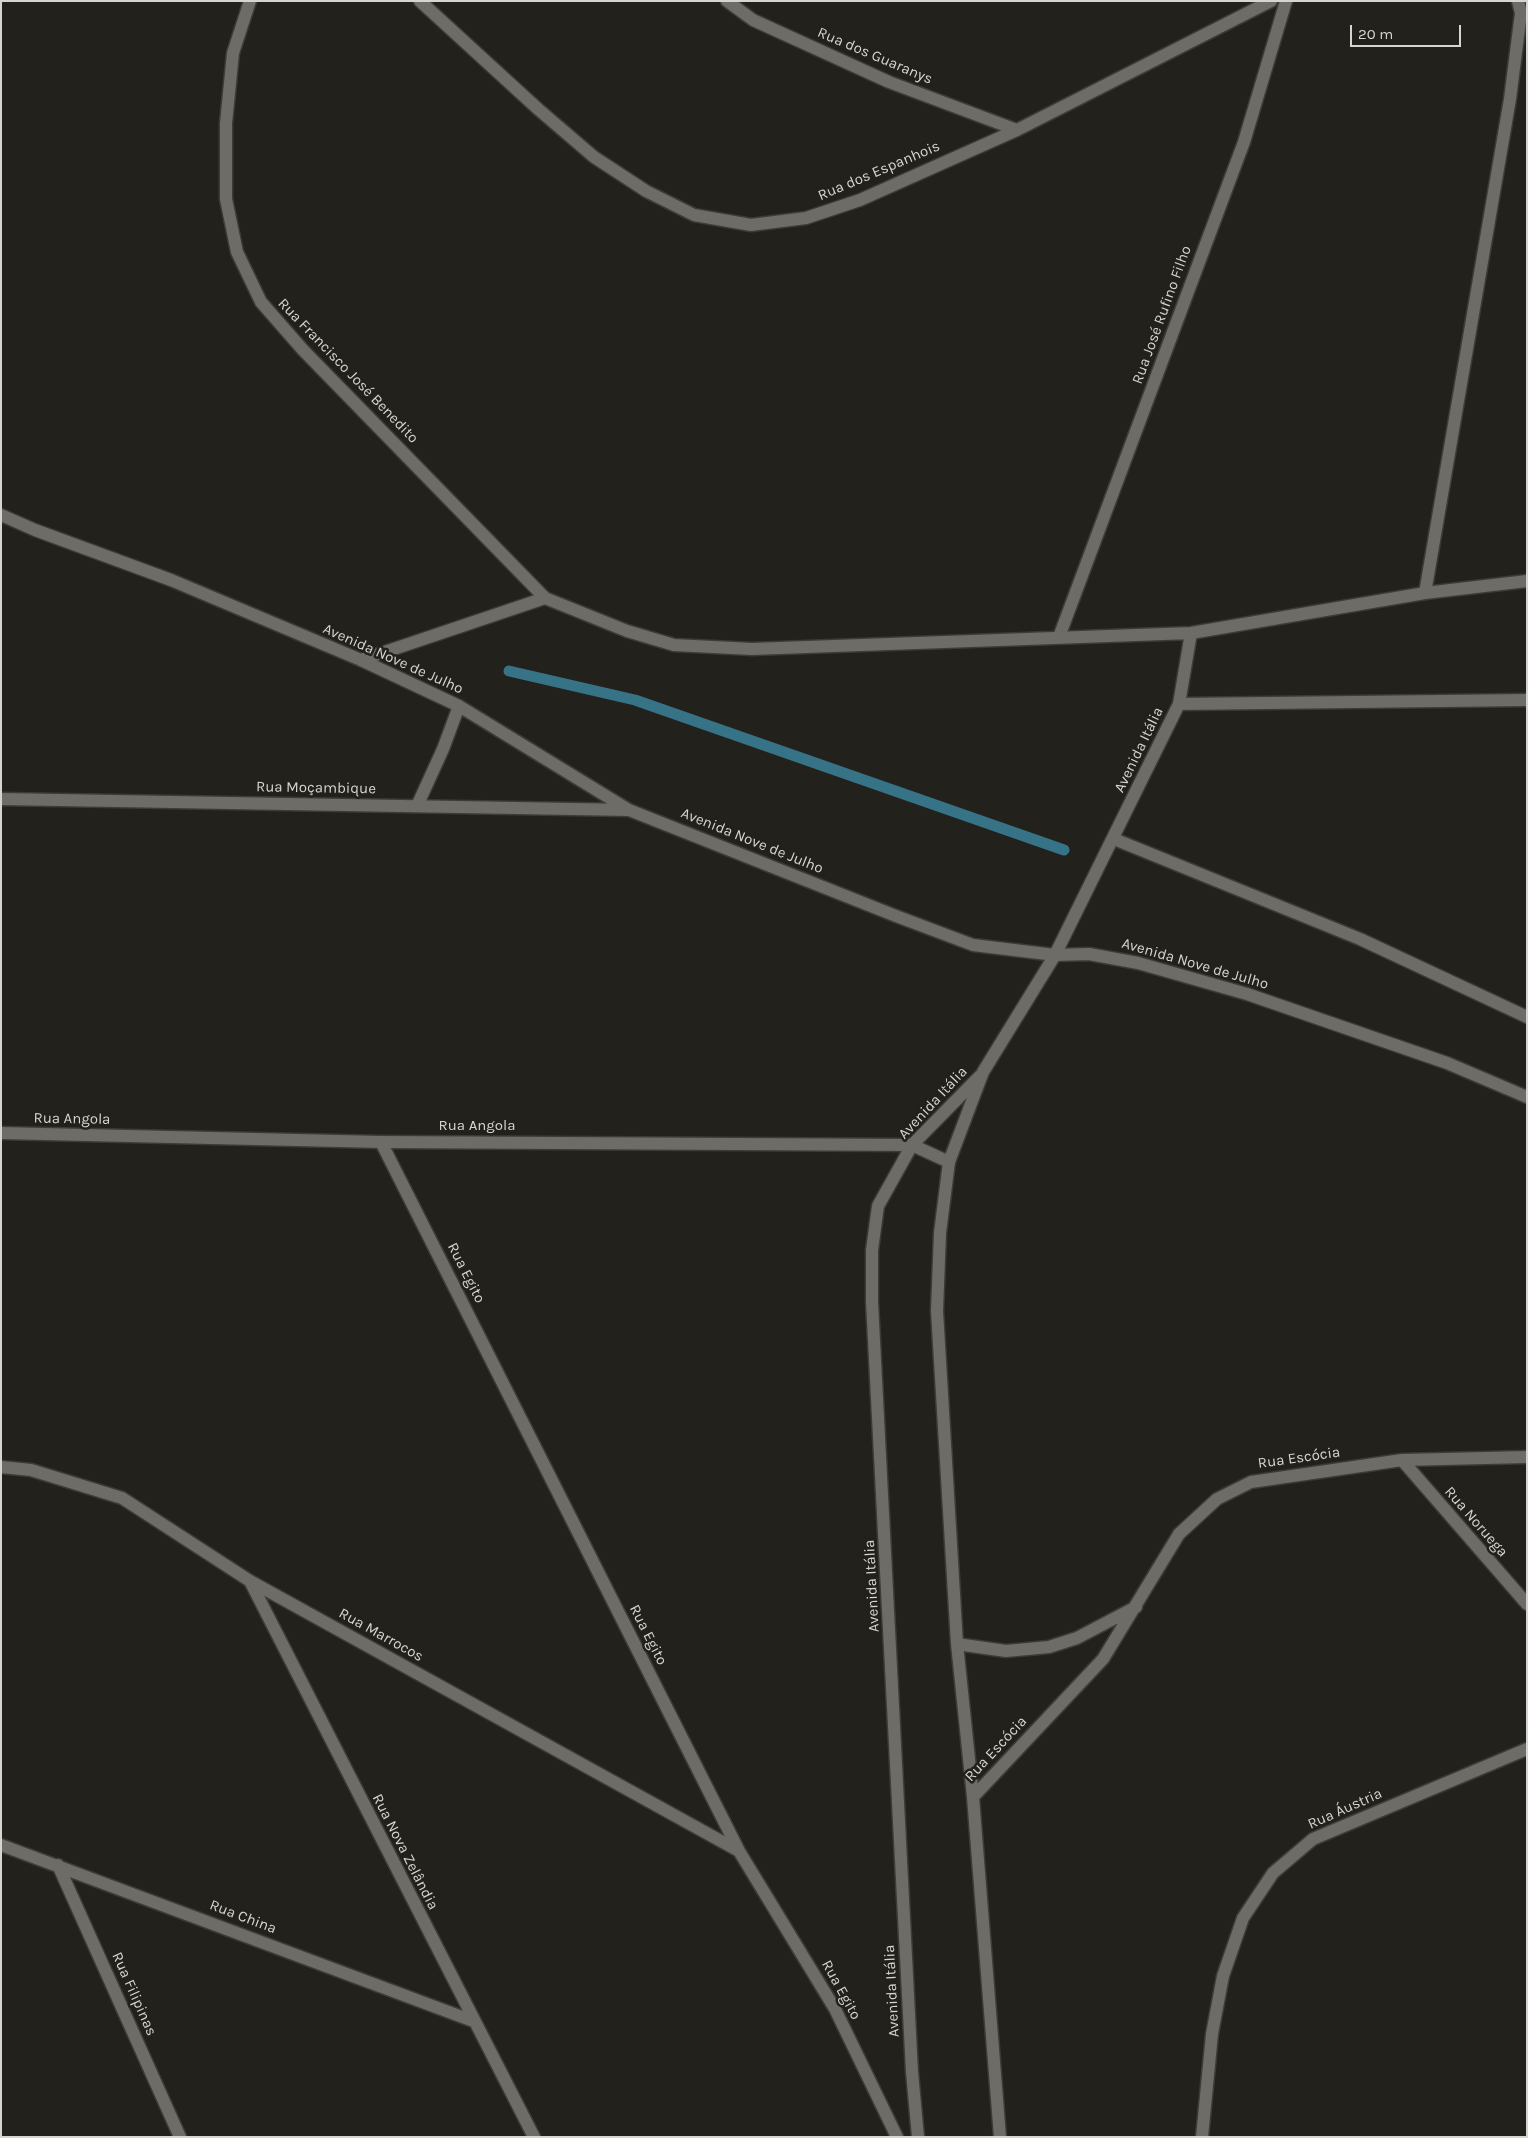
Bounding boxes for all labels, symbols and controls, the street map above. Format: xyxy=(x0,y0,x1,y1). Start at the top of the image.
scale bar xyxy=(1353,15,1464,47)
street label: Rua dos Guaranys xyxy=(815,24,935,88)
text: 20 m xyxy=(1358,25,1393,43)
street label: Rua dos Espanhois xyxy=(815,137,943,205)
street label: Rua José Rufino Filho xyxy=(1129,243,1195,387)
street label: Rua Francisco José Benedito xyxy=(274,295,422,447)
street label: Avenida Nove de Julho xyxy=(320,620,466,698)
street label: Avenida Itália xyxy=(1111,704,1167,796)
street label: Rua Moçambique xyxy=(256,778,376,798)
street label: Avenida Nove de Julho xyxy=(678,804,826,878)
street label: Avenida Nove de Julho xyxy=(1120,934,1270,994)
street label: Avenida Itália xyxy=(895,1063,971,1143)
street label: Rua Angola xyxy=(33,1109,111,1129)
street label: Rua Angola xyxy=(439,1117,515,1135)
street label: Rua Egito xyxy=(443,1240,489,1306)
street label: Rua Escócia xyxy=(1257,1443,1341,1473)
street label: Rua Noruega xyxy=(1441,1483,1511,1561)
street label: Avenida Itália xyxy=(861,1539,883,1633)
street label: Rua Egito xyxy=(625,1602,671,1668)
street label: Rua Marrocos xyxy=(336,1604,426,1666)
street label: Rua Escócia xyxy=(961,1713,1031,1785)
street label: Rua Áustria xyxy=(1305,1785,1385,1833)
street label: Rua Nova Zelândia xyxy=(368,1791,442,1913)
street label: Rua China xyxy=(207,1896,279,1938)
street label: Avenida Itália xyxy=(881,1944,903,2038)
street label: Rua Filipinas xyxy=(108,1949,160,2039)
street label: Rua Egito xyxy=(817,1957,865,2023)

